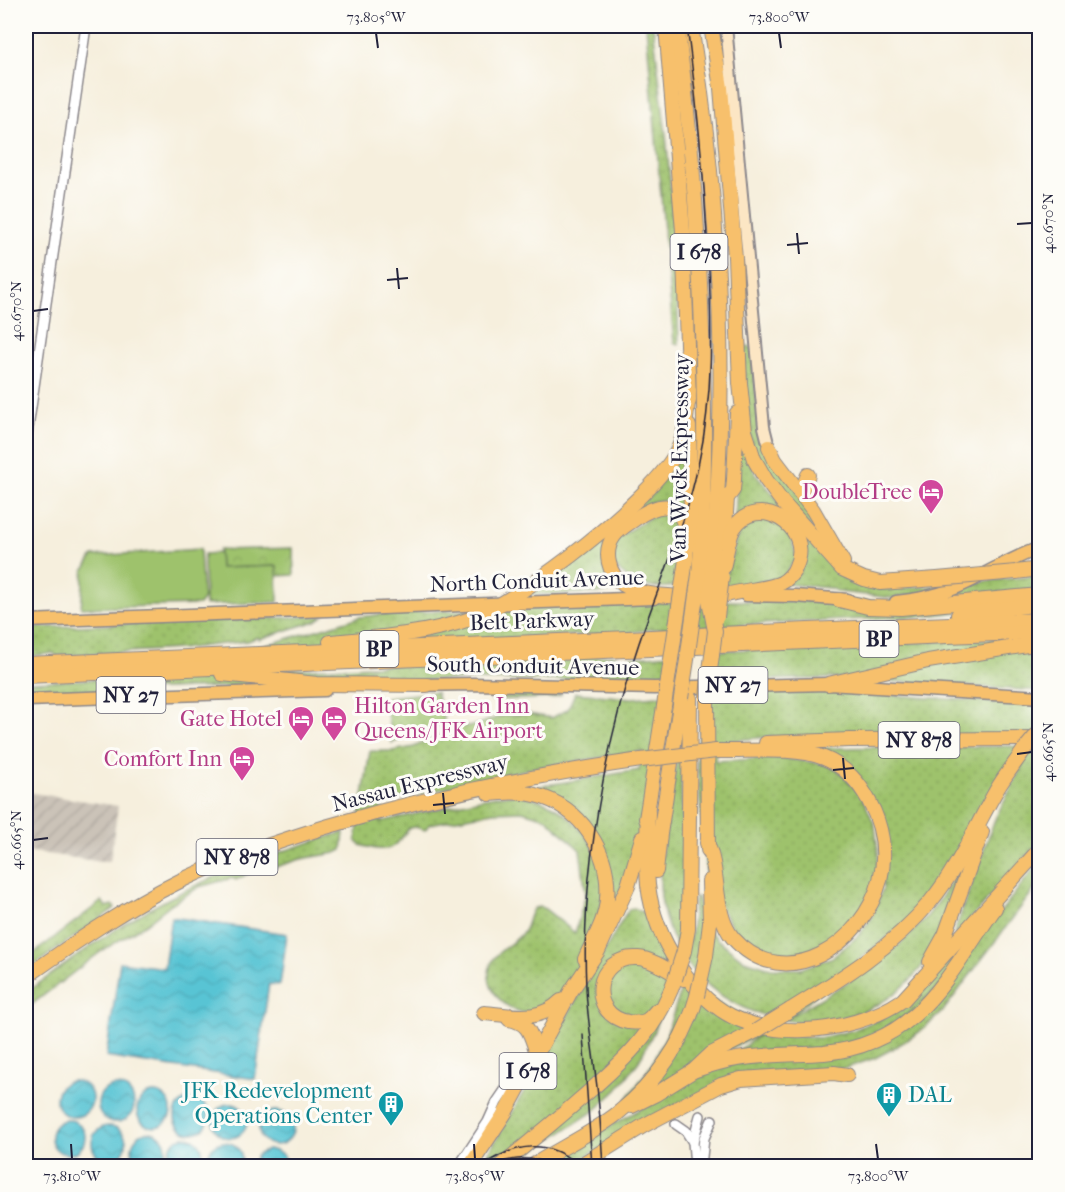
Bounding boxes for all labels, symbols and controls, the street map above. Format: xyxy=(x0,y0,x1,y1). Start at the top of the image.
text: 73.805°W xyxy=(347,8,407,26)
text: 73.800°W xyxy=(749,8,811,26)
text: 40.670°N xyxy=(1039,192,1057,253)
road number: I 678 xyxy=(670,234,728,270)
text: 40.670°N xyxy=(7,280,25,341)
street label: Van Wyck Expressway xyxy=(665,352,695,564)
hotel icon: DoubleTree xyxy=(916,477,946,515)
place label: DoubleTree xyxy=(802,479,912,505)
street label: North Conduit Avenue xyxy=(429,564,645,598)
street label: Belt Parkway xyxy=(469,606,596,636)
road number: BP xyxy=(860,621,898,657)
road number: BP xyxy=(360,631,398,667)
street label: South Conduit Avenue xyxy=(427,651,640,681)
road number: NY 27 xyxy=(698,667,768,703)
road number: NY 27 xyxy=(96,677,166,713)
place label: Hilton Garden Inn Queens/JFK Airport xyxy=(354,693,543,744)
hotel icon: Gate Hotel xyxy=(286,704,316,742)
hotel icon: Hilton Garden Inn Queens/JFK Airport xyxy=(319,704,349,742)
place label: Gate Hotel xyxy=(180,706,282,732)
road number: NY 878 xyxy=(878,722,960,758)
text: 40.665°N xyxy=(1039,722,1057,782)
hotel icon: Comfort Inn xyxy=(227,744,257,782)
place label: Comfort Inn xyxy=(104,746,222,772)
street label: Nassau Expressway xyxy=(329,748,512,817)
text: 40.665°N xyxy=(7,810,25,870)
road number: NY 878 xyxy=(196,839,278,875)
road number: I 678 xyxy=(500,1053,556,1089)
place label: JFK Redevelopment Operations Center xyxy=(180,1078,373,1129)
building icon: DAL xyxy=(874,1080,904,1118)
place label: DAL xyxy=(908,1082,953,1108)
building icon: JFK Redevelopment Operations Center xyxy=(376,1089,406,1127)
text: 73.810°W xyxy=(43,1167,102,1185)
text: 73.805°W xyxy=(446,1167,506,1185)
text: 73.800°W xyxy=(848,1167,910,1185)

